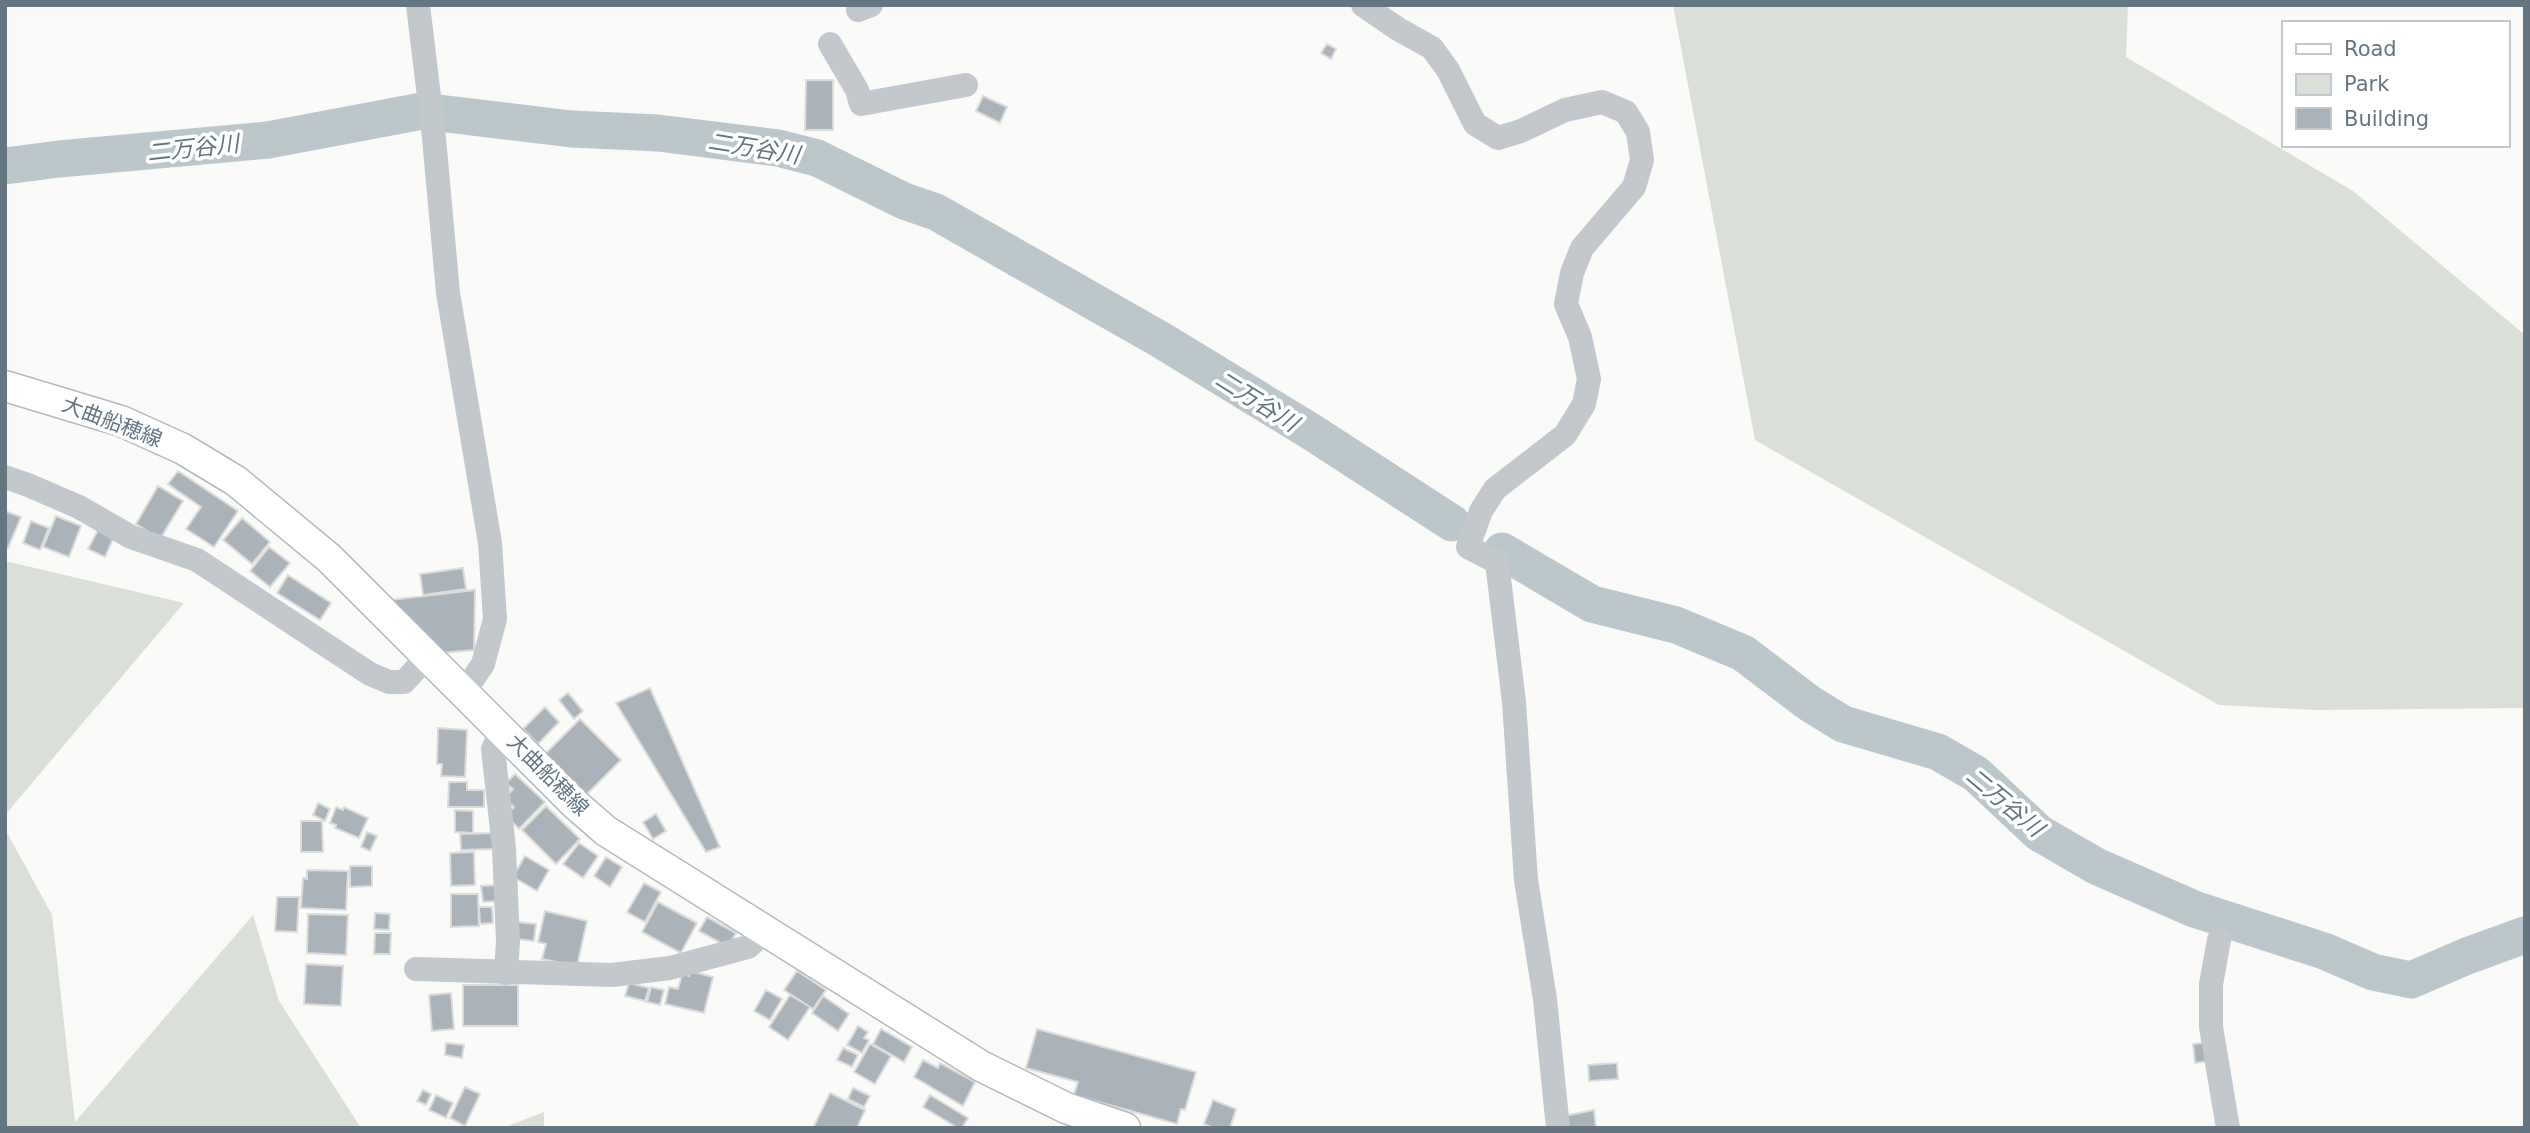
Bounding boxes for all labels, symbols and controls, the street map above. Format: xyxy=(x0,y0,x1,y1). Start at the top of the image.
legend xyxy=(2282,21,2509,147)
text: Road xyxy=(2344,37,2397,61)
text: Park xyxy=(2344,72,2390,96)
text: Building xyxy=(2344,107,2429,131)
water label: 二万谷川 xyxy=(707,128,804,169)
water label: 二万谷川 xyxy=(146,130,243,166)
water label: 二万谷川 xyxy=(1211,366,1305,438)
street label: 大曲船穂線 xyxy=(59,392,165,452)
street label: 大曲船穂線 xyxy=(502,729,594,821)
water label: 二万谷川 xyxy=(1961,762,2051,843)

